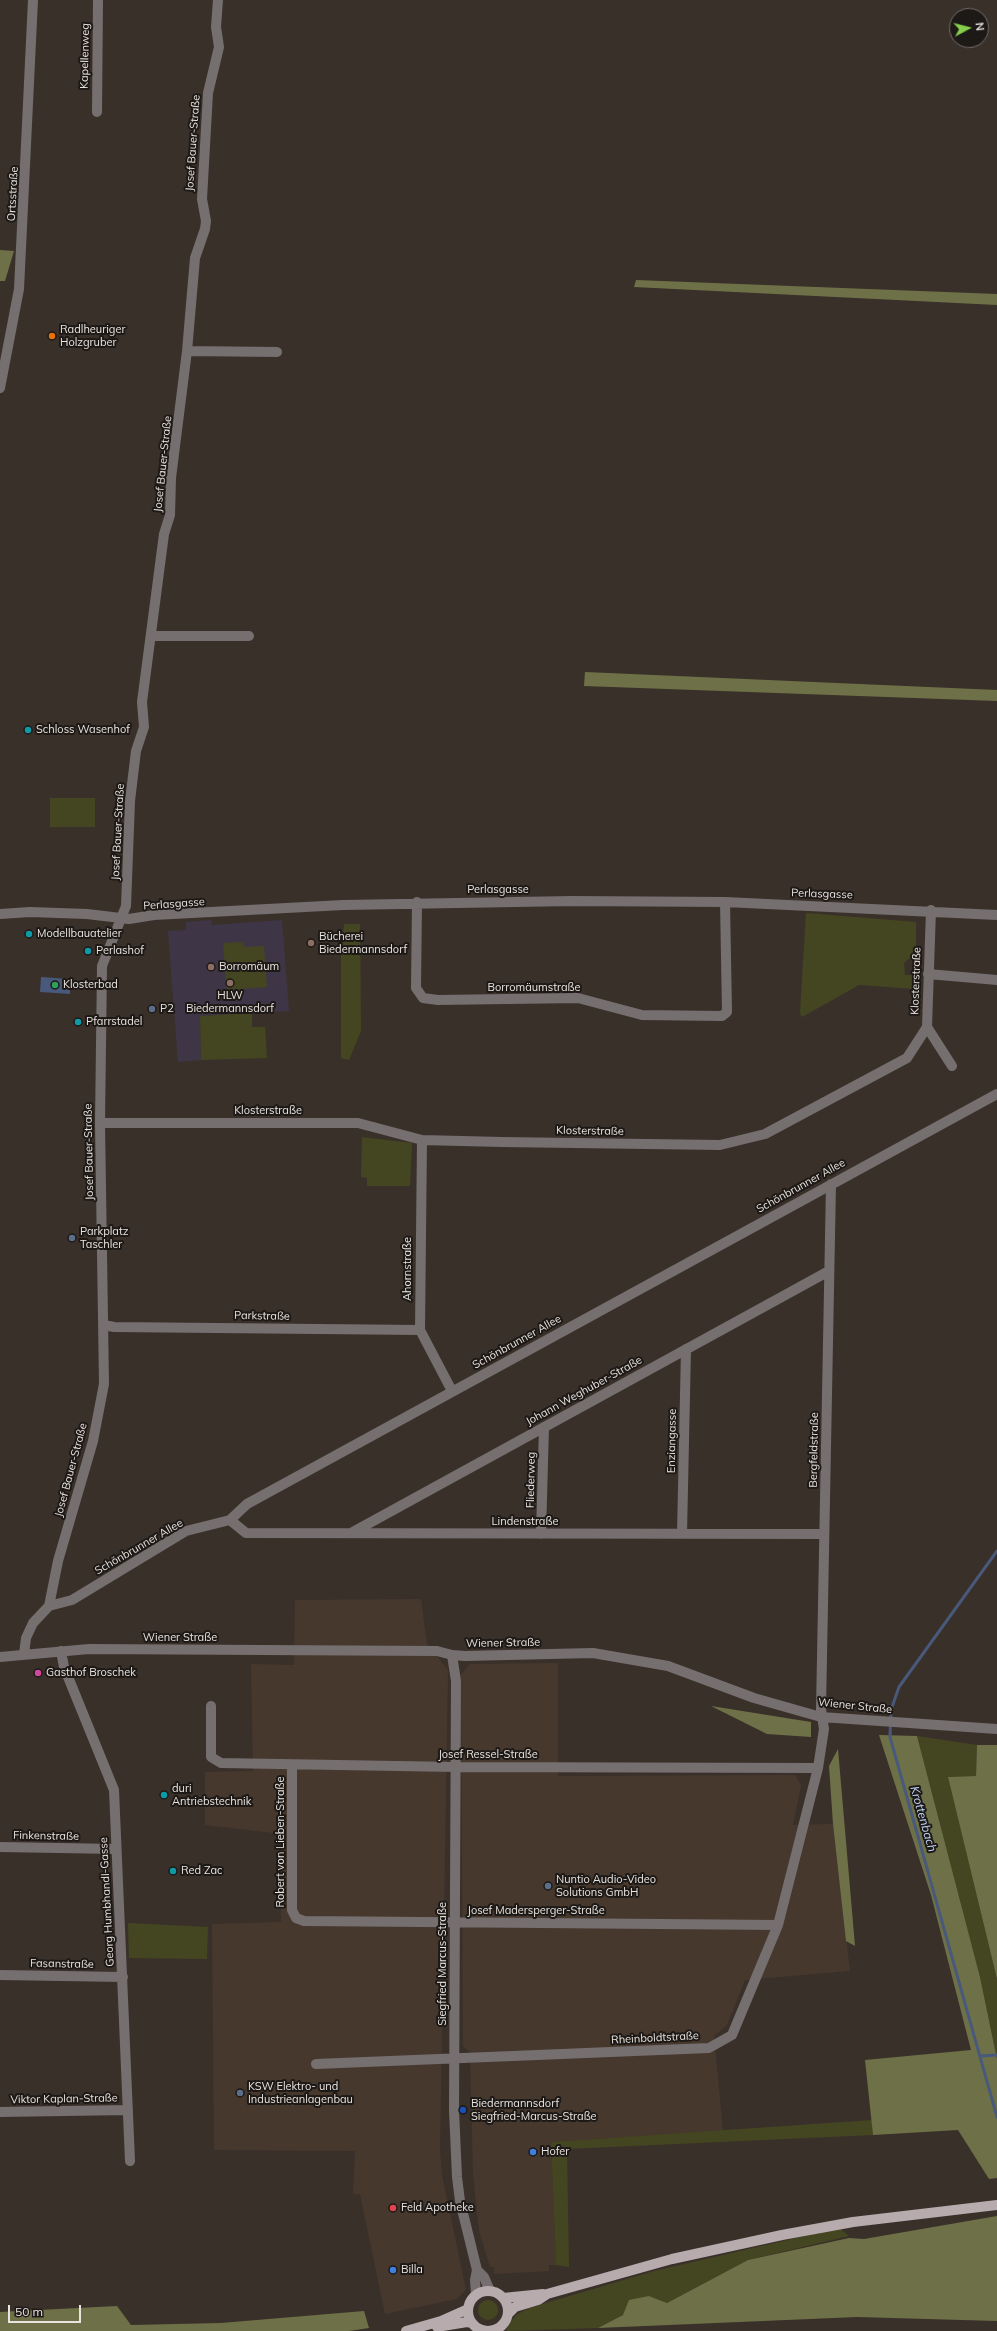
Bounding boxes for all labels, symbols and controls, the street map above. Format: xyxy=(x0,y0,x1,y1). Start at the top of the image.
north arrow xyxy=(949,8,989,48)
text: N xyxy=(972,22,987,32)
street label: Kapellenweg xyxy=(78,23,92,89)
street label: Josef Bauer-Straße xyxy=(183,94,203,192)
street label: Ortsstraße xyxy=(5,166,21,222)
place label: Radlheuriger Holzgruber xyxy=(60,323,125,349)
marker: Radlheuriger Holzgruber xyxy=(47,331,57,341)
street label: Josef Bauer-Straße xyxy=(151,415,175,513)
place label: Schloss Wasenhof xyxy=(36,723,130,737)
marker: Schloss Wasenhof xyxy=(23,725,33,735)
street label: Josef Bauer-Straße xyxy=(109,783,127,881)
street label: Perlasgasse xyxy=(467,883,529,897)
street label: Perlasgasse xyxy=(791,886,853,902)
street label: Perlasgasse xyxy=(143,895,205,913)
place label: Modellbauatelier xyxy=(37,927,122,941)
marker: Modellbauatelier xyxy=(24,929,34,939)
place label: Bücherei Biedermannsdorf xyxy=(319,930,407,956)
marker: Bücherei Biedermannsdorf xyxy=(306,938,316,948)
place label: Perlashof xyxy=(96,944,144,958)
marker: Perlashof xyxy=(83,946,93,956)
street label: Klosterstraße xyxy=(908,947,924,1015)
place label: Borromäum xyxy=(219,960,279,974)
marker: Borromäum xyxy=(206,962,216,972)
place label: Klosterbad xyxy=(63,978,118,992)
marker: HLW Biedermannsdorf xyxy=(225,978,235,988)
marker: Klosterbad xyxy=(50,980,60,990)
street label: Borromäumstraße xyxy=(488,981,580,995)
place label: HLW Biedermannsdorf xyxy=(186,989,274,1015)
place label: P2 xyxy=(160,1002,174,1016)
marker: P2 xyxy=(147,1004,157,1014)
place label: Pfarrstadel xyxy=(86,1015,142,1029)
marker: Pfarrstadel xyxy=(73,1017,83,1027)
street label: Josef Bauer-Straße xyxy=(82,1104,96,1200)
street label: Klosterstraße xyxy=(234,1104,302,1118)
street label: Klosterstraße xyxy=(556,1124,624,1138)
street label: Schönbrunner Allee xyxy=(754,1156,848,1216)
place label: Parkplatz Taschler xyxy=(80,1225,129,1251)
marker: Parkplatz Taschler xyxy=(67,1233,77,1243)
street label: Ahornstraße xyxy=(401,1237,415,1301)
street label: Parkstraße xyxy=(234,1309,290,1323)
street label: Schönbrunner Allee xyxy=(470,1312,564,1372)
street label: Johann Weghuber-Straße xyxy=(524,1354,644,1428)
street label: Enziangasse xyxy=(665,1409,679,1473)
street label: Bergfeldstraße xyxy=(807,1412,821,1488)
street label: Josef Bauer-Straße xyxy=(52,1422,90,1518)
street label: Fliederweg xyxy=(524,1452,538,1508)
street label: Lindenstraße xyxy=(492,1515,558,1529)
street label: Schönbrunner Allee xyxy=(93,1516,185,1578)
street label: Wiener Straße xyxy=(143,1631,217,1645)
street label: Wiener Straße xyxy=(466,1636,540,1650)
place label: Gasthof Broschek xyxy=(46,1666,136,1680)
marker: Gasthof Broschek xyxy=(33,1668,43,1678)
street label: Wiener Straße xyxy=(817,1696,893,1716)
street label: Josef Ressel-Straße xyxy=(438,1748,538,1762)
street label: Robert von Lieben-Straße xyxy=(274,1776,288,1908)
place label: duri Antriebstechnik xyxy=(172,1782,251,1808)
water label: Krottenbach xyxy=(907,1784,939,1854)
marker: duri Antriebstechnik xyxy=(159,1790,169,1800)
street label: Finkenstraße xyxy=(13,1829,79,1843)
street label: Georg Humbhandl-Gasse xyxy=(97,1837,117,1967)
place label: Red Zac xyxy=(181,1864,222,1878)
marker: Red Zac xyxy=(168,1866,178,1876)
place label: Nuntio Audio-Video Solutions GmbH xyxy=(556,1873,656,1899)
marker: Nuntio Audio-Video Solutions GmbH xyxy=(543,1881,553,1891)
street label: Siegfried Marcus-Straße xyxy=(436,1902,450,2026)
street label: Josef Madersperger-Straße xyxy=(467,1904,605,1918)
street label: Fasanstraße xyxy=(30,1957,94,1971)
street label: Rheinboldtstraße xyxy=(611,2029,699,2047)
place label: KSW Elektro- und Industrieanlagenbau xyxy=(248,2080,353,2106)
marker: KSW Elektro- und Industrieanlagenbau xyxy=(235,2088,245,2098)
street label: Viktor Kaplan-Straße xyxy=(10,2091,118,2107)
place label: Biedermannsdorf Siegfried-Marcus-Straße xyxy=(471,2097,597,2123)
marker: Biedermannsdorf Siegfried-Marcus-Straße xyxy=(458,2105,468,2115)
place label: Hofer xyxy=(541,2145,569,2159)
marker: Hofer xyxy=(528,2147,538,2157)
place label: Feld Apotheke xyxy=(401,2201,474,2215)
marker: Feld Apotheke xyxy=(388,2203,398,2213)
place label: Billa xyxy=(401,2263,423,2277)
marker: Billa xyxy=(388,2265,398,2275)
scale bar xyxy=(10,2297,83,2323)
text: 50 m xyxy=(15,2304,43,2319)

